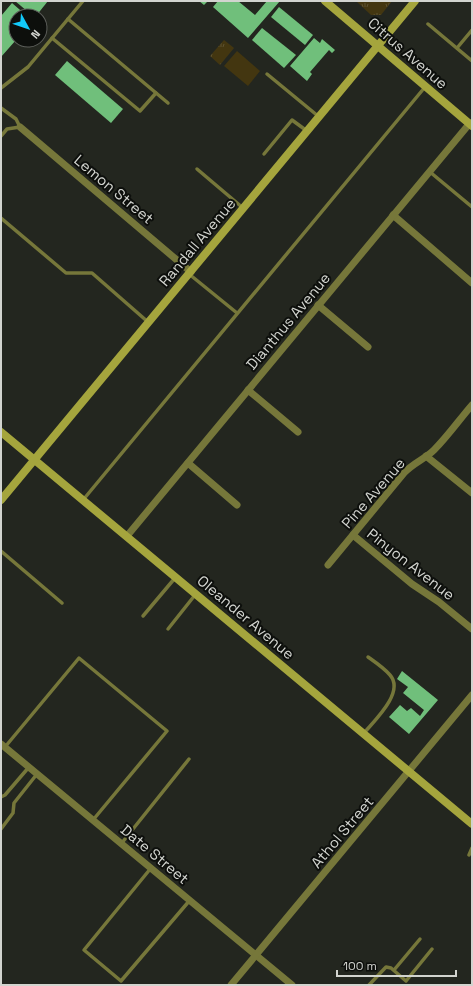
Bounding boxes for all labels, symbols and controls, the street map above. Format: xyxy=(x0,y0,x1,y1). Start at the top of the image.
north arrow xyxy=(8,8,48,48)
street label: Citrus Avenue xyxy=(364,13,452,93)
text: N xyxy=(28,27,43,42)
street label: Lemon Street xyxy=(70,150,158,228)
street label: Randall Avenue xyxy=(155,194,240,290)
street label: Dianthus Avenue xyxy=(242,268,334,373)
street label: Pine Avenue xyxy=(337,454,409,532)
street label: Pinyon Avenue xyxy=(363,524,459,604)
street label: Oleander Avenue xyxy=(193,571,299,663)
street label: Athol Street xyxy=(306,792,378,872)
street label: Date Street xyxy=(117,820,193,888)
scale bar xyxy=(337,952,456,978)
text: 100 m xyxy=(343,958,377,974)

